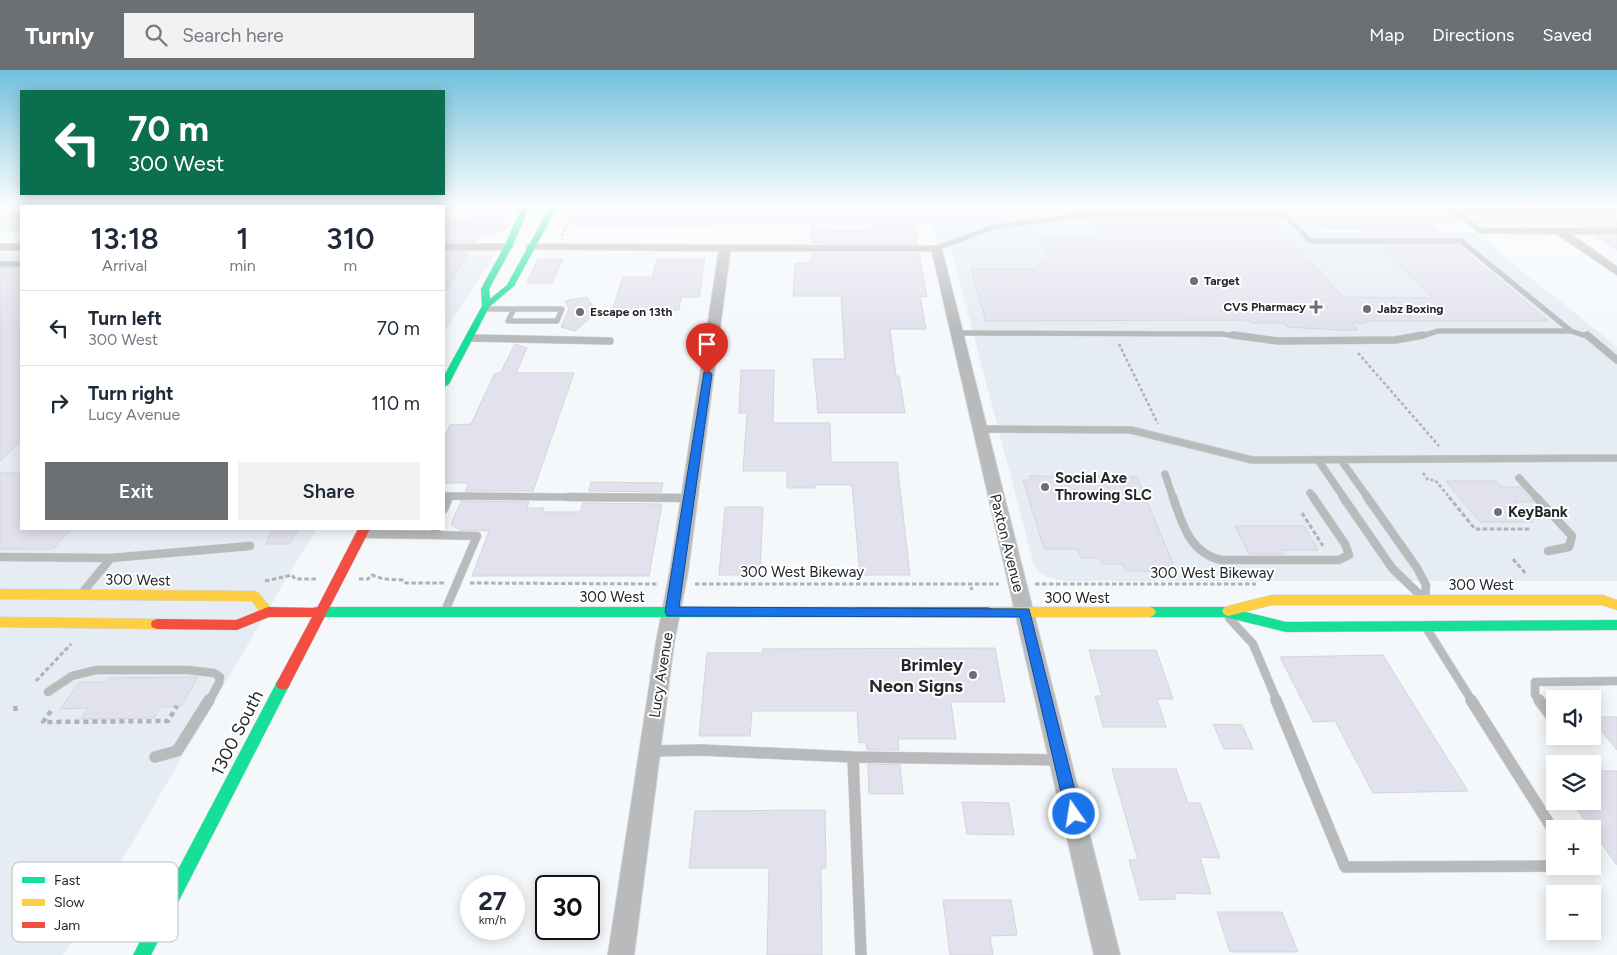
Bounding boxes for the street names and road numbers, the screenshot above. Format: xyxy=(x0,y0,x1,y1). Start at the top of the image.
street label: Paxton Avenue xyxy=(986,492,1028,594)
street label: 300 West Bikeway xyxy=(740,563,864,581)
street label: 300 West Bikeway xyxy=(1150,564,1274,582)
street label: 300 West xyxy=(105,570,171,590)
street label: 300 West xyxy=(1448,576,1514,594)
street label: 300 West xyxy=(579,588,645,606)
street label: 300 West xyxy=(1044,589,1110,607)
street label: Lucy Avenue xyxy=(645,631,677,719)
street label: 1300 South xyxy=(206,687,268,779)

